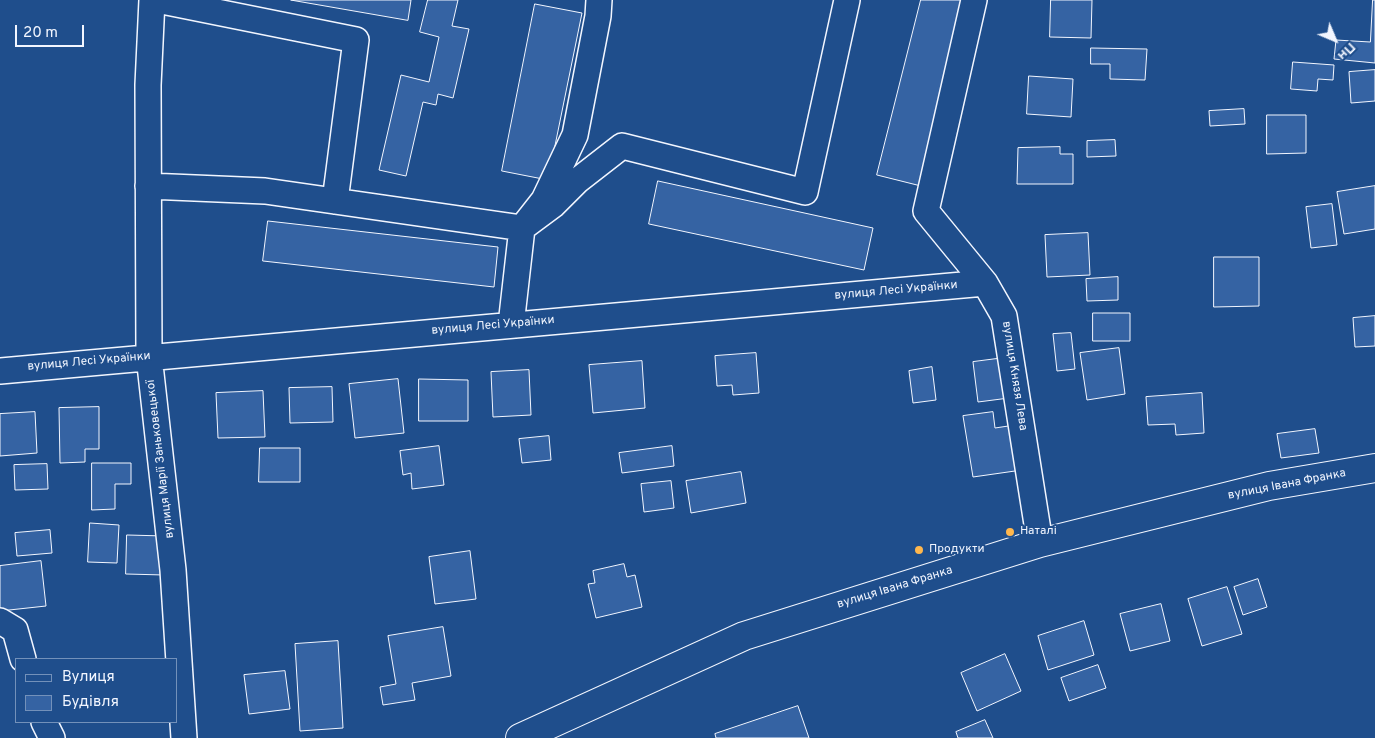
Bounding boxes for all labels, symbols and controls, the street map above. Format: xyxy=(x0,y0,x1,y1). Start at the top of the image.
scale bar xyxy=(18,15,86,47)
north arrow xyxy=(1310,15,1360,65)
text: 20 m xyxy=(23,24,58,43)
text: Пн xyxy=(1333,38,1359,64)
street label: вулиця Лесі Українки xyxy=(834,278,958,304)
street label: вулиця Лесі Українки xyxy=(431,313,555,339)
street label: вулиця Князя Лева xyxy=(998,320,1030,432)
street label: вулиця Лесі Українки xyxy=(27,349,151,375)
street label: вулиця Марії Заньковецької xyxy=(144,379,178,539)
street label: вулиця Івана Франка xyxy=(1227,466,1347,504)
place label: Наталi xyxy=(1020,525,1057,539)
marker: Наталi xyxy=(1004,526,1016,538)
place label: Продукти xyxy=(929,543,985,557)
marker: Продукти xyxy=(913,544,925,556)
street label: вулиця Івана Франка xyxy=(836,564,954,612)
legend xyxy=(15,658,178,723)
text: Вулиця xyxy=(62,668,115,687)
text: Будівля xyxy=(62,693,119,712)

